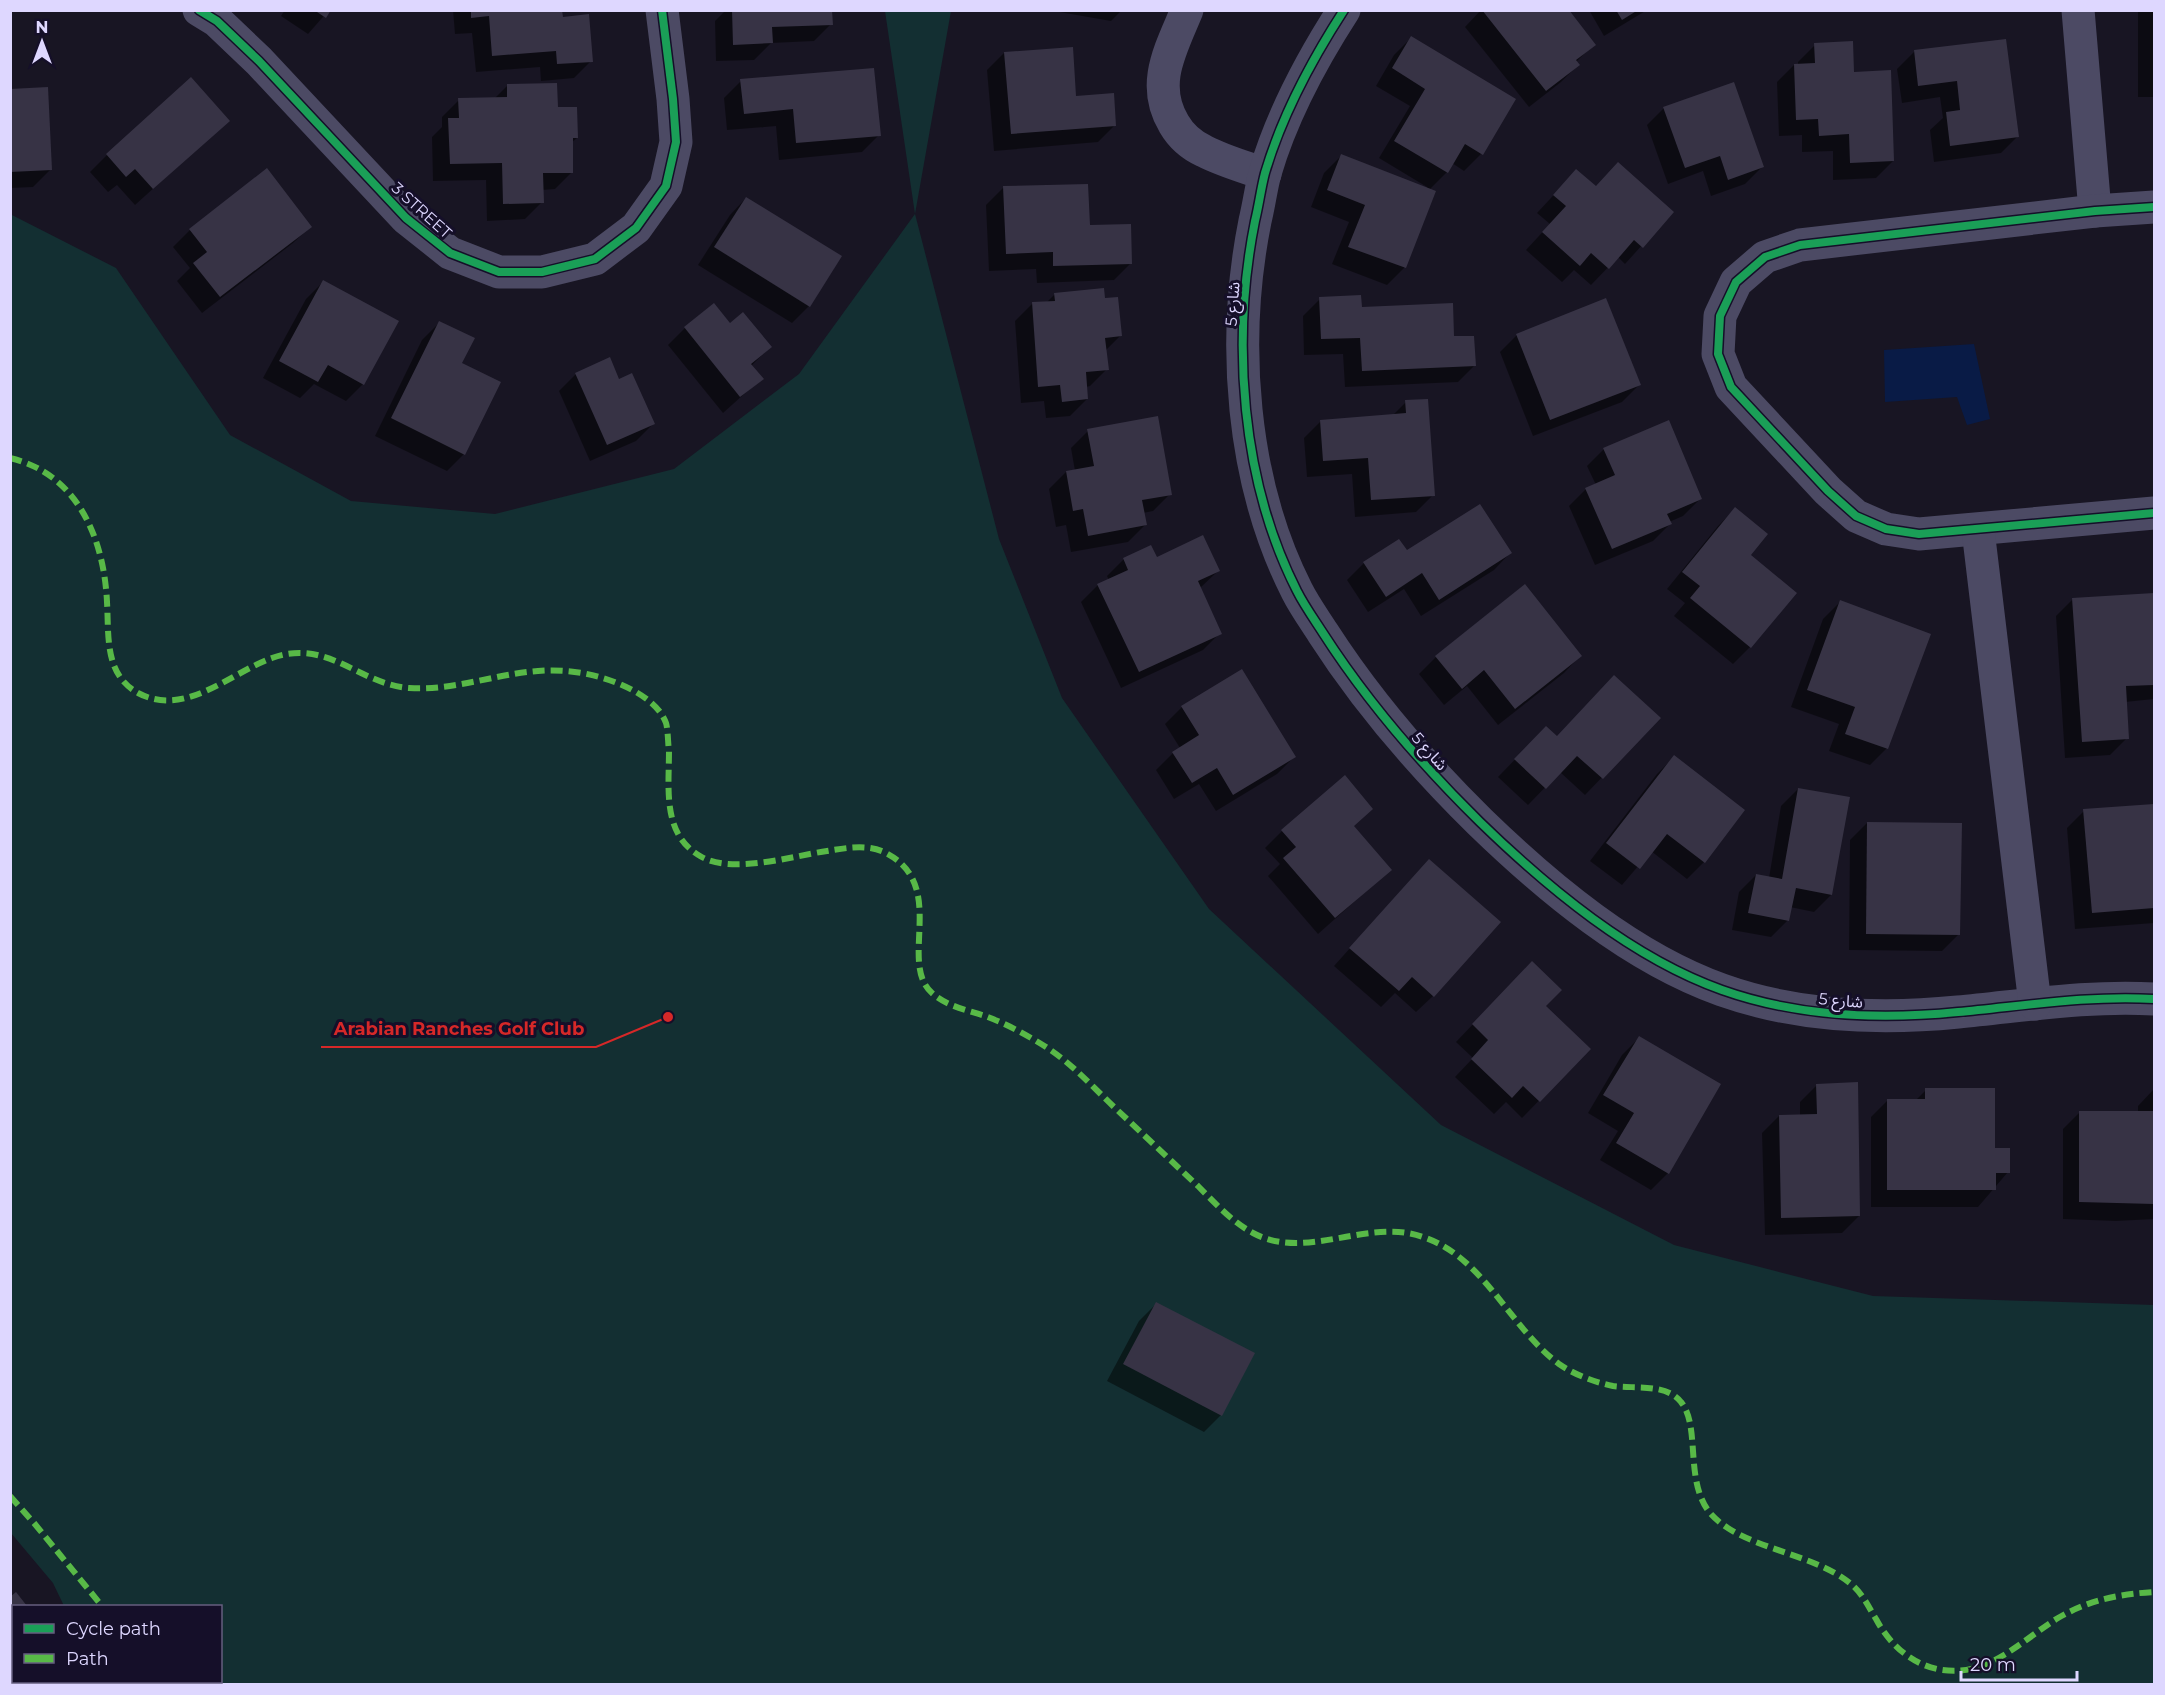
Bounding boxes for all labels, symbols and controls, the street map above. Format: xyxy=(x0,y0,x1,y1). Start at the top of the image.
north arrow xyxy=(12,12,72,72)
text: N xyxy=(36,18,48,37)
street label: 3 STREET xyxy=(388,178,456,243)
street label: شارع 5 xyxy=(1221,281,1247,327)
street label: شارع 5 xyxy=(1405,728,1452,776)
street label: شارع 5 xyxy=(1818,989,1864,1015)
callout: Arabian Ranches Golf Club xyxy=(321,1011,596,1047)
text: Arabian Ranches Golf Club xyxy=(333,1018,584,1040)
legend xyxy=(12,1605,222,1683)
text: Cycle path xyxy=(66,1618,161,1640)
scale bar xyxy=(1961,1644,2076,1682)
text: Path xyxy=(66,1648,109,1670)
text: 20 m xyxy=(1970,1654,2016,1676)

